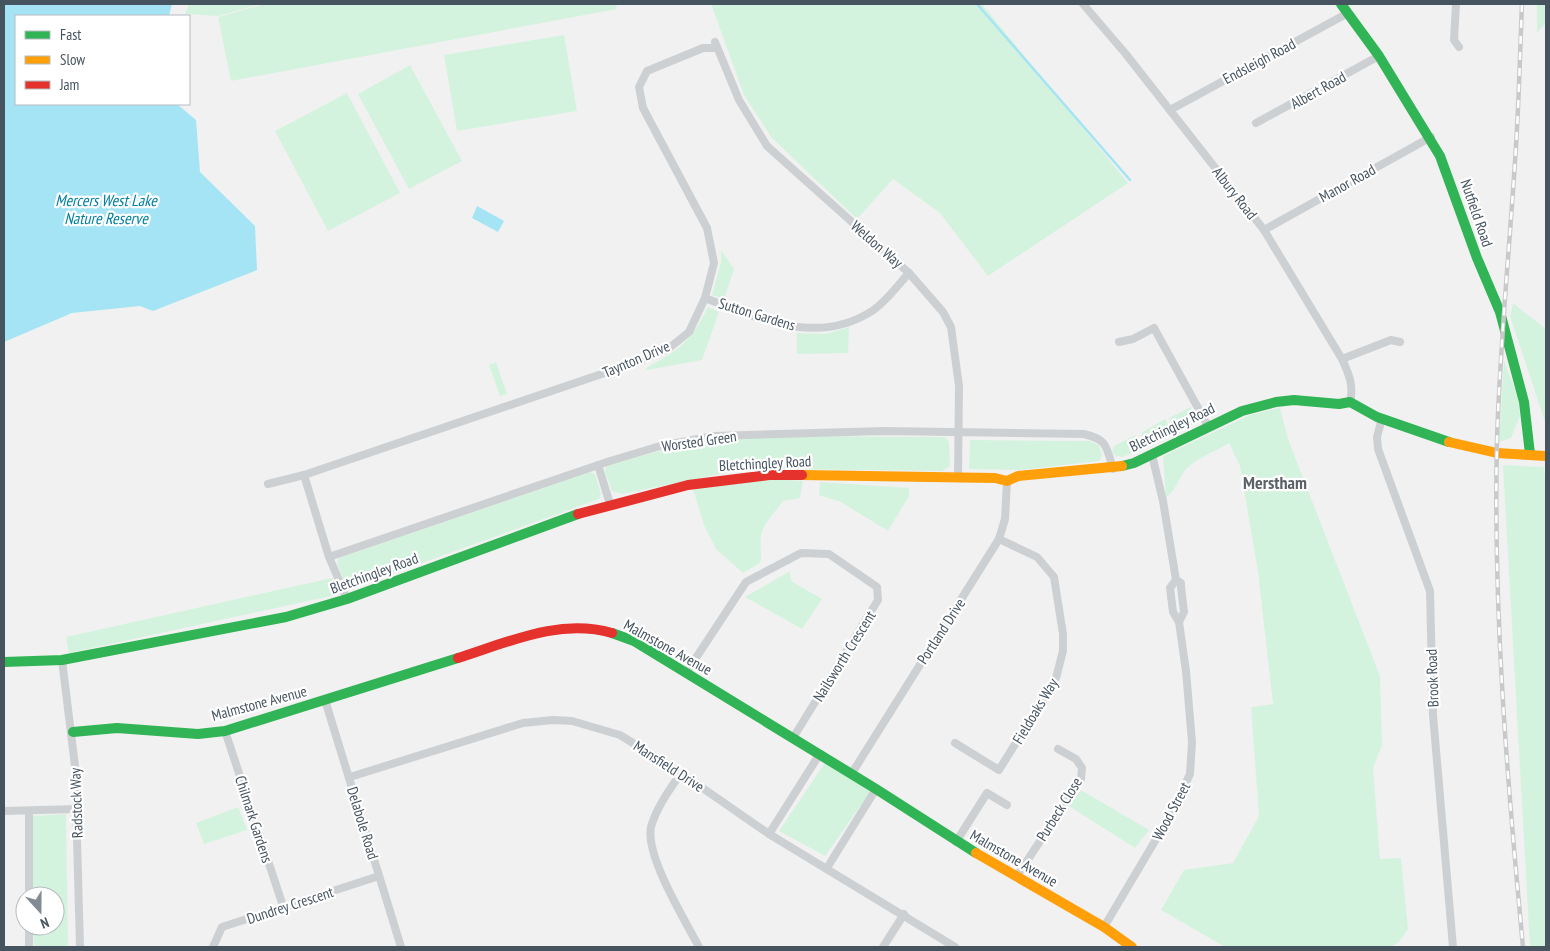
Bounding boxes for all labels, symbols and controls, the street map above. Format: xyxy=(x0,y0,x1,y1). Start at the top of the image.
legend xyxy=(15,15,190,105)
text: Fast xyxy=(60,25,81,44)
street label: Endsleigh Road xyxy=(1219,34,1299,88)
text: Slow xyxy=(60,50,85,69)
street label: Albert Road xyxy=(1287,67,1349,113)
text: Jam xyxy=(59,75,79,94)
street label: Manor Road xyxy=(1315,160,1379,206)
street label: Albury Road xyxy=(1209,163,1261,223)
street label: Nutfield Road xyxy=(1457,177,1497,249)
water label: Mercers West Lake Nature Reserve xyxy=(55,190,158,228)
street label: Weldon Way xyxy=(847,216,907,272)
street label: Sutton Gardens xyxy=(716,293,798,335)
street label: Taynton Drive xyxy=(600,336,672,382)
street label: Bletchingley Road xyxy=(1126,398,1218,456)
street label: Worsted Green xyxy=(660,426,738,456)
street label: Bletchingley Road xyxy=(718,451,812,475)
district label: Merstham xyxy=(1243,471,1307,494)
street label: Bletchingley Road xyxy=(327,548,421,598)
street label: Portland Drive xyxy=(913,595,969,667)
street label: Nailsworth Crescent xyxy=(809,607,879,705)
street label: Malmstone Avenue xyxy=(621,615,715,679)
street label: Brook Road xyxy=(1421,648,1443,708)
street label: Fieldoaks Way xyxy=(1008,674,1062,747)
street label: Malmstone Avenue xyxy=(209,681,309,725)
street label: Mansfield Drive xyxy=(630,736,708,796)
street label: Radstock Way xyxy=(65,767,87,838)
street label: Chilmark Gardens xyxy=(231,773,277,865)
street label: Purbeck Close xyxy=(1032,774,1086,844)
street label: Wood Street xyxy=(1148,779,1194,843)
street label: Delabole Road xyxy=(343,784,383,862)
street label: Malmstone Avenue xyxy=(967,825,1061,891)
street label: Dundrey Crescent xyxy=(244,882,336,928)
north arrow xyxy=(15,886,65,936)
text: N xyxy=(38,913,51,933)

